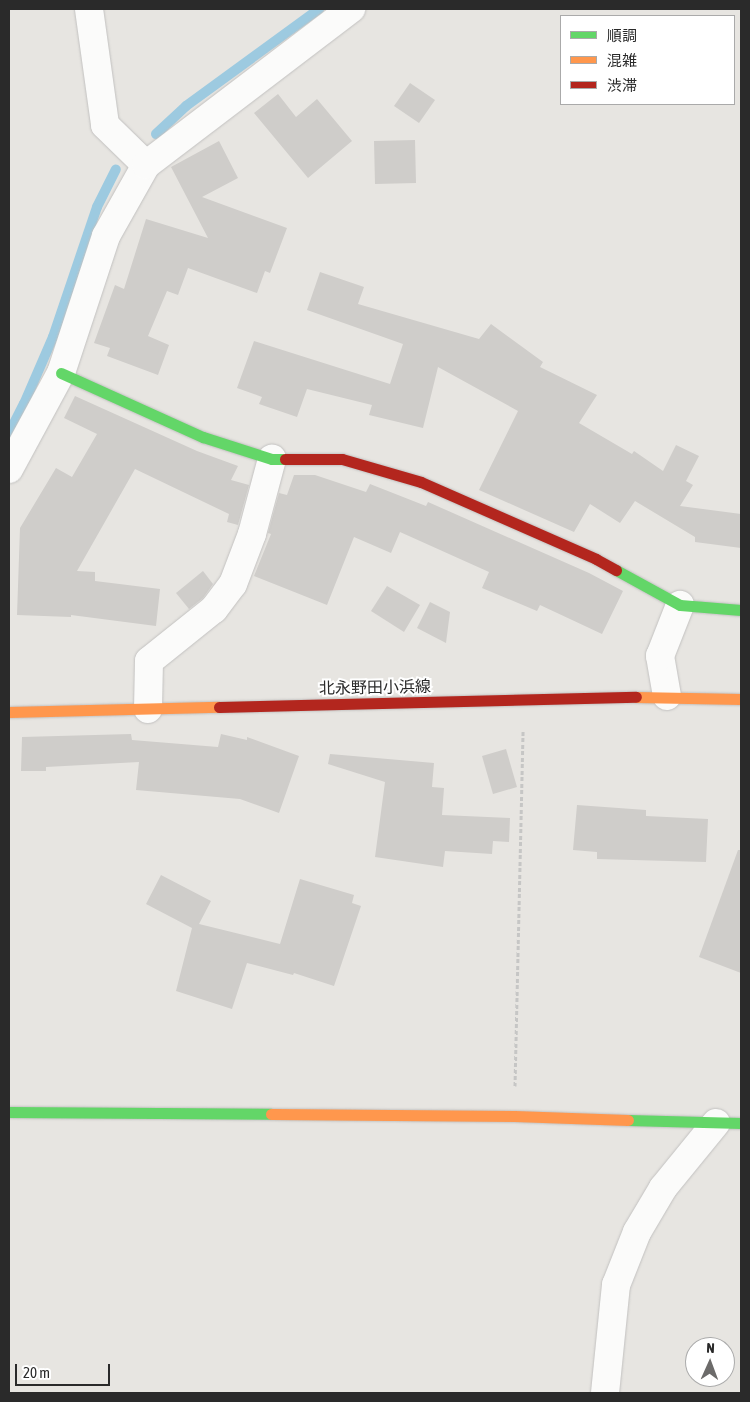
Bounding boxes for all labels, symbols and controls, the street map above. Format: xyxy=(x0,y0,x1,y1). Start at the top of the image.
legend xyxy=(560,15,735,105)
text: 順調 xyxy=(607,27,637,44)
text: 混雑 xyxy=(607,52,637,69)
text: 渋滞 xyxy=(607,77,637,94)
street label: 北永野田小浜線 xyxy=(319,676,431,698)
north arrow xyxy=(685,1337,735,1387)
text: N xyxy=(706,1340,715,1356)
scale bar xyxy=(18,1354,112,1386)
text: 20 m xyxy=(23,1364,50,1381)

